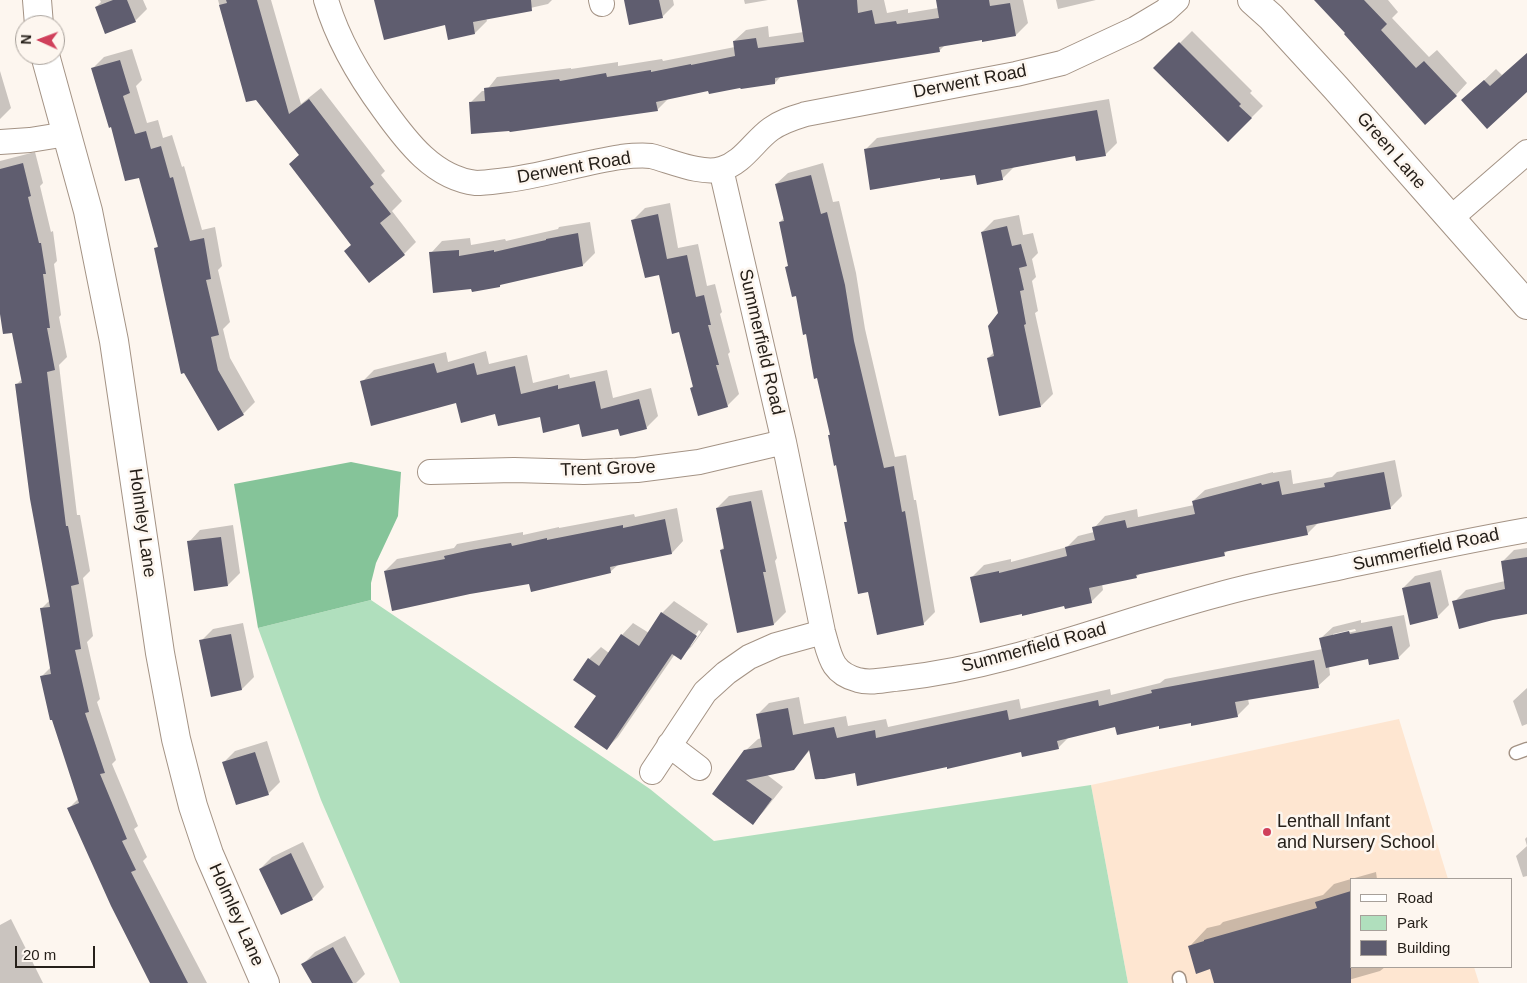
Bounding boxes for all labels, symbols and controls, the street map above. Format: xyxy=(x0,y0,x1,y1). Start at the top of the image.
north arrow xyxy=(15,15,65,65)
text: N xyxy=(18,34,34,45)
street label: Derwent Road xyxy=(911,60,1029,104)
street label: Green Lane xyxy=(1352,108,1430,194)
street label: Derwent Road xyxy=(515,147,633,189)
street label: Summerfield Road xyxy=(734,267,788,417)
street label: Trent Grove xyxy=(560,457,656,481)
street label: Holmley Lane xyxy=(124,467,160,579)
street label: Summerfield Road xyxy=(1351,524,1501,576)
street label: Summerfield Road xyxy=(959,618,1109,678)
place label: Lenthall Infant and Nursery School xyxy=(1277,811,1435,854)
marker: Lenthall Infant and Nursery School xyxy=(1261,826,1273,838)
street label: Holmley Lane xyxy=(204,860,268,970)
legend xyxy=(1350,878,1512,968)
text: Road xyxy=(1397,889,1433,906)
text: Park xyxy=(1397,914,1428,931)
scale bar xyxy=(18,936,98,968)
text: Building xyxy=(1397,939,1450,956)
text: 20 m xyxy=(23,946,56,963)

